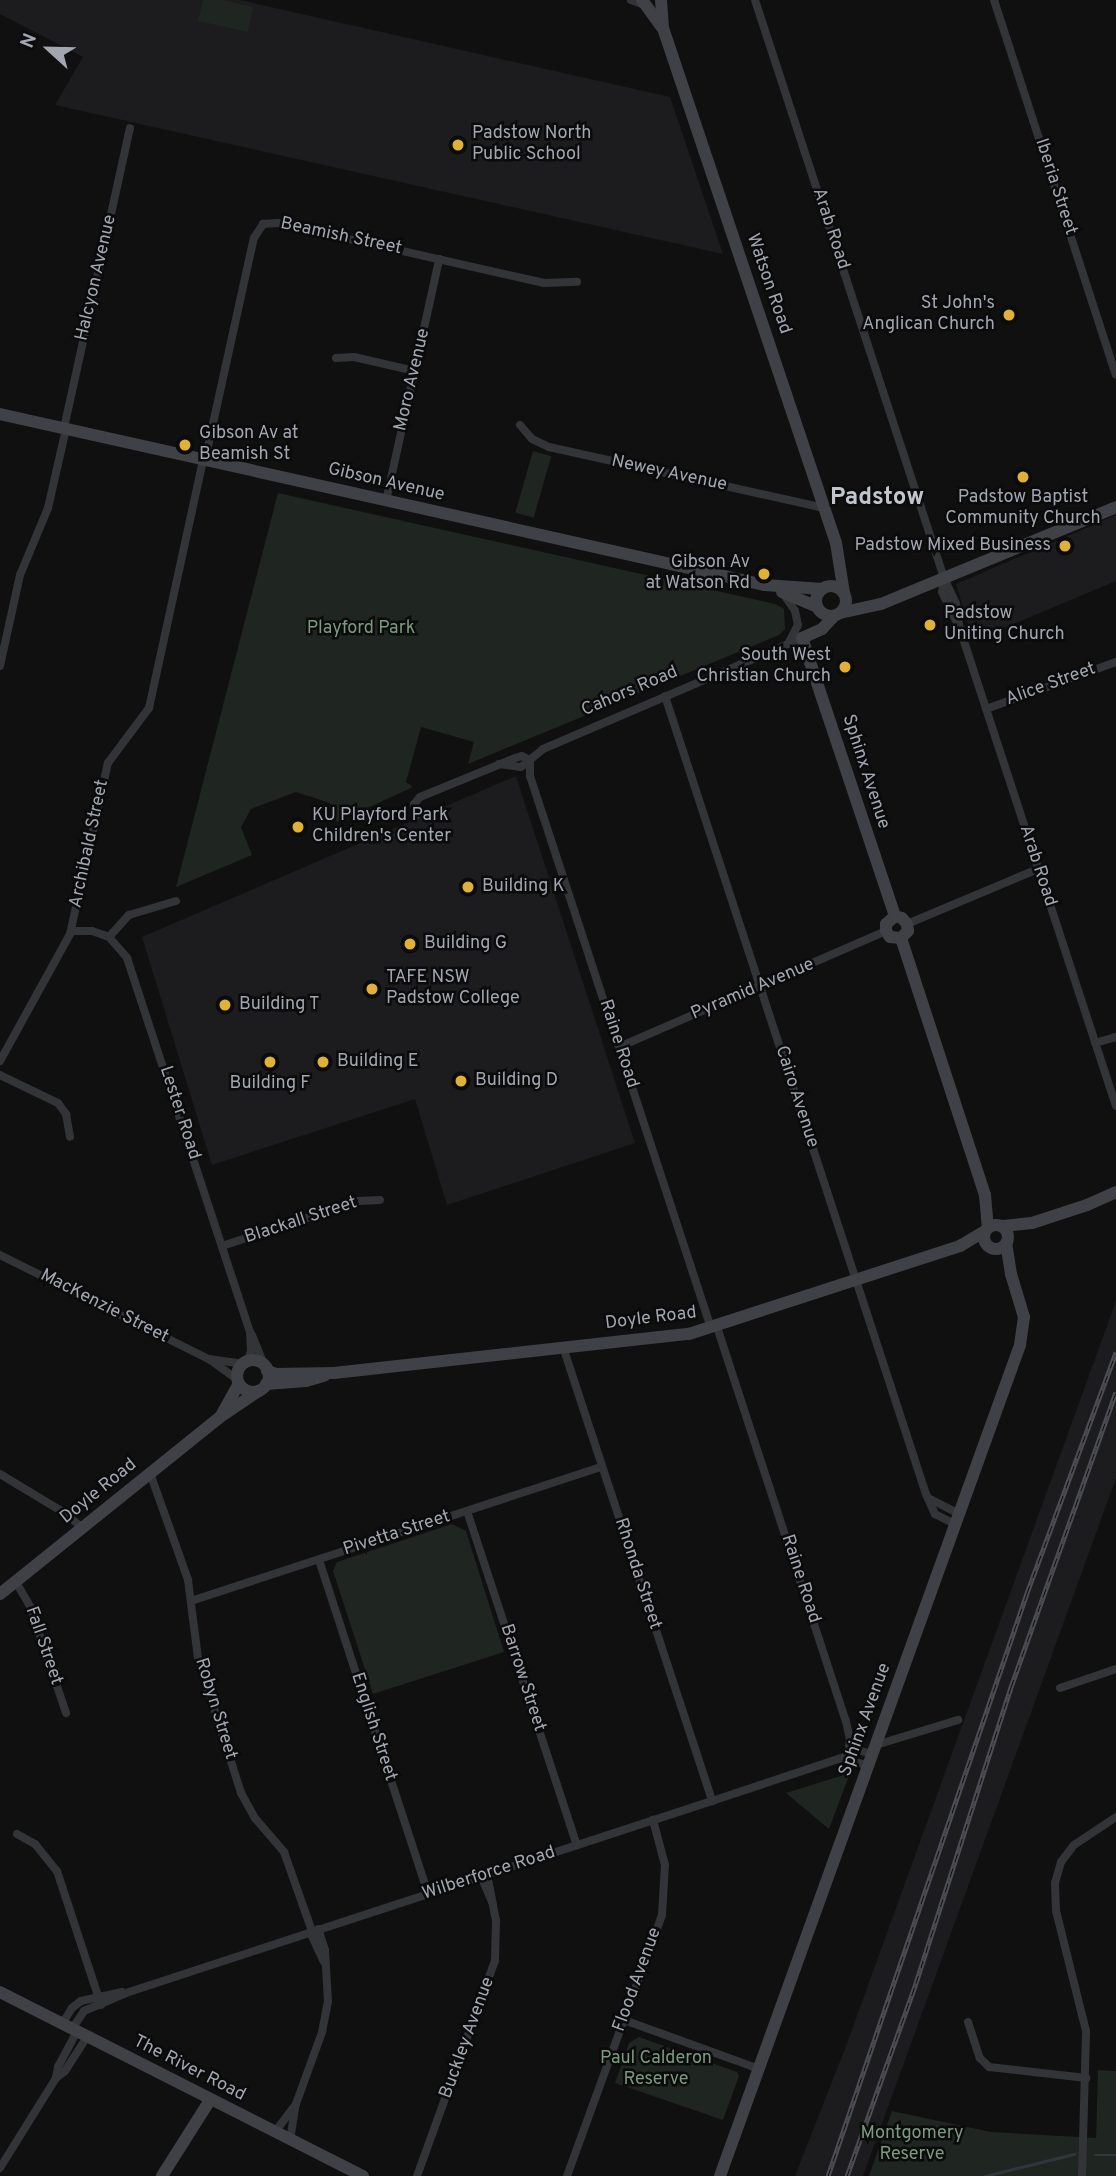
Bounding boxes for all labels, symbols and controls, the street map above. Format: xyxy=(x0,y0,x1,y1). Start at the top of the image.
north arrow xyxy=(14,14,84,84)
text: N xyxy=(16,30,43,52)
place label: Padstow North Public School xyxy=(472,124,591,166)
street label: Iberia Street xyxy=(1029,136,1081,238)
marker: Padstow North Public School xyxy=(450,137,466,153)
street label: Arab Road xyxy=(807,186,853,272)
street label: Halcyon Avenue xyxy=(72,213,122,343)
street label: Beamish Street xyxy=(278,214,404,260)
street label: Watson Road xyxy=(741,231,795,337)
place label: St John's Anglican Church xyxy=(862,294,995,336)
marker: St John's Anglican Church xyxy=(1001,307,1017,323)
street label: Moro Avenue xyxy=(391,326,435,434)
place label: Gibson Av at Beamish St xyxy=(199,424,299,466)
marker: Gibson Av at Beamish St xyxy=(177,437,193,453)
street label: Newey Avenue xyxy=(609,451,729,497)
street label: Gibson Avenue xyxy=(325,459,447,507)
marker: Padstow Baptist Community Church xyxy=(1015,469,1031,485)
district label: Padstow xyxy=(830,485,924,513)
place label: Padstow Baptist Community Church xyxy=(945,488,1101,530)
place label: Padstow Mixed Business xyxy=(854,535,1051,557)
marker: Padstow Mixed Business xyxy=(1057,538,1073,554)
place label: Gibson Av at Watson Rd xyxy=(645,553,750,596)
marker: Gibson Av at Watson Rd xyxy=(756,566,772,582)
place label: Padstow Uniting Church xyxy=(944,604,1065,646)
marker: Padstow Uniting Church xyxy=(922,617,938,633)
park label: Playford Park xyxy=(307,618,415,640)
place label: South West Christian Church xyxy=(696,646,831,688)
marker: South West Christian Church xyxy=(837,659,853,675)
street label: Alice Street xyxy=(1003,659,1099,711)
street label: Cahors Road xyxy=(579,662,681,722)
street label: Sphinx Avenue xyxy=(836,712,894,832)
street label: Archibald Street xyxy=(66,778,114,910)
place label: KU Playford Park Children's Center xyxy=(312,806,451,848)
marker: KU Playford Park Children's Center xyxy=(290,819,306,835)
street label: Arab Road xyxy=(1014,823,1060,909)
place label: Building K xyxy=(482,876,565,898)
marker: Building K xyxy=(460,879,476,895)
place label: Building G xyxy=(424,933,507,955)
marker: Building G xyxy=(402,936,418,952)
street label: Pyramid Avenue xyxy=(688,954,818,1026)
place label: TAFE NSW Padstow College xyxy=(386,968,520,1010)
marker: TAFE NSW Padstow College xyxy=(364,981,380,997)
place label: Building T xyxy=(239,994,320,1016)
marker: Building T xyxy=(217,997,233,1013)
street label: Raine Road xyxy=(594,997,642,1091)
street label: Cairo Avenue xyxy=(769,1043,823,1151)
place label: Building E xyxy=(337,1051,418,1073)
marker: Building F xyxy=(262,1054,278,1070)
marker: Building E xyxy=(315,1054,331,1070)
street label: Lester Road xyxy=(154,1063,204,1163)
place label: Building D xyxy=(475,1070,558,1092)
place label: Building F xyxy=(230,1073,310,1095)
marker: Building D xyxy=(453,1073,469,1089)
street label: Blackall Street xyxy=(242,1193,360,1249)
street label: MacKenzie Street xyxy=(36,1265,172,1349)
street label: Doyle Road xyxy=(604,1303,698,1335)
street label: Doyle Road xyxy=(57,1455,141,1529)
street label: Pivetta Street xyxy=(341,1507,453,1561)
street label: Rhonda Street xyxy=(609,1515,665,1633)
street label: Raine Road xyxy=(776,1532,824,1626)
street label: Fall Street xyxy=(20,1604,66,1688)
street label: Barrow Street xyxy=(494,1622,550,1734)
street label: Robyn Street xyxy=(189,1656,241,1762)
street label: Sphinx Avenue xyxy=(835,1660,897,1780)
street label: English Street xyxy=(345,1670,401,1784)
street label: Wilberforce Road xyxy=(420,1842,558,1906)
street label: Flood Avenue xyxy=(609,1925,667,2035)
street label: Buckley Avenue xyxy=(436,1974,500,2102)
street label: The River Road xyxy=(129,2031,249,2107)
park label: Paul Calderon Reserve xyxy=(600,2049,712,2092)
park label: Montgomery Reserve xyxy=(860,2124,964,2166)

